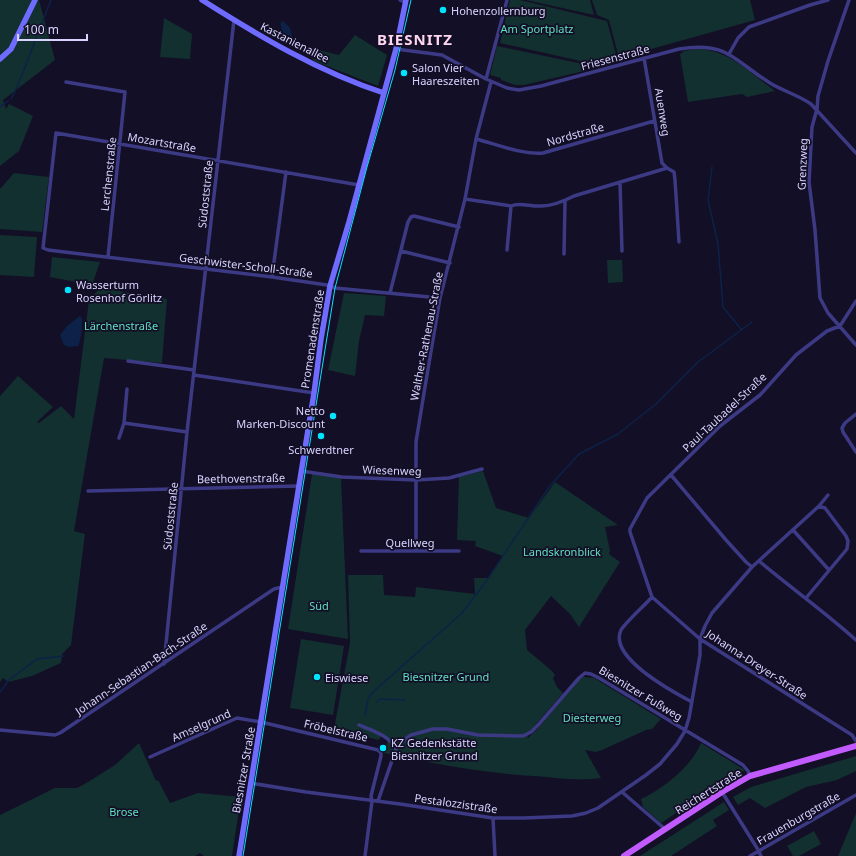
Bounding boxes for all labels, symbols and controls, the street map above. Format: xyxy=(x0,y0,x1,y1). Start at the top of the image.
place label: Hohenzollernburg xyxy=(451,3,545,18)
marker: Hohenzollernburg xyxy=(438,5,448,15)
scale bar xyxy=(18,16,87,42)
street label: Kastanienallee xyxy=(258,18,332,66)
text: 100 m xyxy=(24,21,59,38)
park label: Am Sportplatz xyxy=(500,21,574,36)
district label: BIESNITZ xyxy=(377,29,453,49)
street label: Friesenstraße xyxy=(579,41,651,73)
place label: Salon Vier Haareszeiten xyxy=(412,60,479,88)
marker: Salon Vier Haareszeiten xyxy=(399,68,409,78)
street label: Auenweg xyxy=(652,87,674,137)
street label: Nordstraße xyxy=(545,119,605,149)
street label: Mozartstraße xyxy=(127,129,197,155)
street label: Lerchenstraße xyxy=(97,136,119,212)
street label: Grenzweg xyxy=(794,138,810,190)
street label: Südoststraße xyxy=(194,159,216,229)
street label: Geschwister-Scholl-Straße xyxy=(178,249,314,281)
street label: Walther-Rathenau-Straße xyxy=(406,270,446,402)
place label: Wasserturm Rosenhof Görlitz xyxy=(76,277,162,305)
marker: Wasserturm Rosenhof Görlitz xyxy=(63,285,73,295)
street label: Promenadenstraße xyxy=(297,289,327,389)
park label: Lärchenstraße xyxy=(84,318,158,333)
street label: Paul-Taubadel-Straße xyxy=(679,369,769,455)
place label: Netto Marken-Discount xyxy=(236,403,325,431)
marker: Netto Marken-Discount xyxy=(328,411,338,421)
marker: Schwerdtner xyxy=(316,431,326,441)
place label: Schwerdtner xyxy=(288,442,354,457)
street label: Wiesenweg xyxy=(362,461,422,479)
street label: Beethovenstraße xyxy=(197,470,285,486)
street label: Südoststraße xyxy=(159,481,181,551)
street label: Quellweg xyxy=(386,535,434,550)
park label: Landskronblick xyxy=(523,544,601,559)
park label: Süd xyxy=(309,598,329,613)
street label: Johann-Sebastian-Bach-Straße xyxy=(71,618,210,718)
street label: Johanna-Dreyer-Straße xyxy=(703,625,810,702)
street label: Biesnitzer Fußweg xyxy=(596,662,686,724)
park label: Biesnitzer Grund xyxy=(403,669,489,684)
place label: Eiswiese xyxy=(325,670,368,685)
marker: Eiswiese xyxy=(312,672,322,682)
street label: Amselgrund xyxy=(169,705,233,745)
park label: Diesterweg xyxy=(563,710,621,725)
street label: Fröbelstraße xyxy=(302,715,370,745)
street label: Biesnitzer Straße xyxy=(228,726,258,814)
place label: KZ Gedenkstätte Biesnitzer Grund xyxy=(391,735,478,763)
marker: KZ Gedenkstätte Biesnitzer Grund xyxy=(378,743,388,753)
street label: Reichertstraße xyxy=(672,765,744,817)
street label: Frauenburgstraße xyxy=(754,788,842,848)
street label: Pestalozzistraße xyxy=(414,790,498,816)
park label: Brose xyxy=(109,804,139,819)

